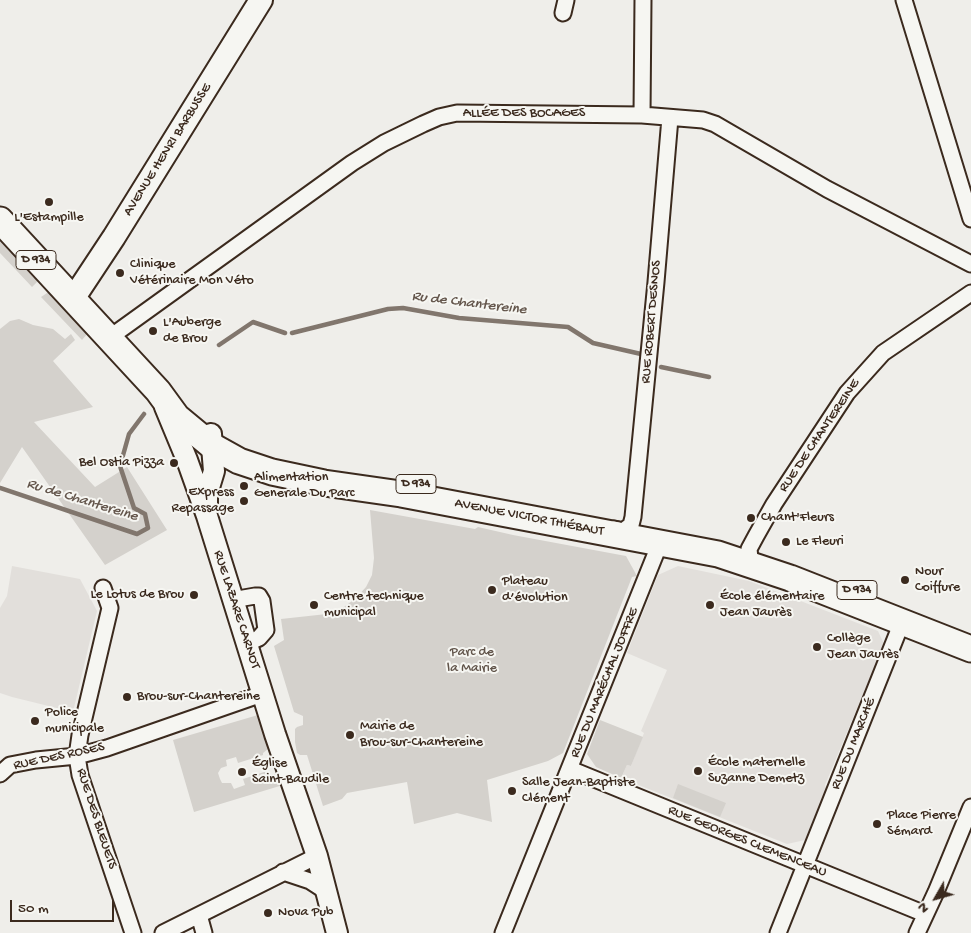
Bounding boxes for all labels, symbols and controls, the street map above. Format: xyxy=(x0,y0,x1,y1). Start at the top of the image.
street label: AVENUE HENRI BARBUSSE xyxy=(120,80,216,220)
street label: ALLÉE DES BOCAGES xyxy=(463,106,585,122)
marker: L'Estampille xyxy=(43,196,55,208)
place label: L'Estampille xyxy=(14,210,84,226)
road number: D 934 xyxy=(16,250,56,270)
place label: Clinique Vétérinaire Mon Véto xyxy=(130,257,254,290)
street label: RUE ROBERT DESNOS xyxy=(638,260,666,384)
marker: Clinique Vétérinaire Mon Véto xyxy=(114,267,126,279)
water label: Ru de Chantereine xyxy=(411,288,527,320)
place label: L'Auberge de Brou xyxy=(163,315,221,348)
marker: L'Auberge de Brou xyxy=(147,325,159,337)
street label: RUE DE CHANTEREINE xyxy=(776,376,864,496)
place label: Bel Ostia Pizza xyxy=(79,455,164,471)
marker: Bel Ostia Pizza xyxy=(168,457,180,469)
place label: Alimentation Generale Du Parc xyxy=(254,470,355,502)
road number: D 934 xyxy=(396,474,436,494)
water label: Ru de Chantereine xyxy=(24,476,140,526)
marker: Alimentation Generale Du Parc xyxy=(238,480,250,492)
place label: Express Repassage xyxy=(172,485,234,518)
marker: Express Repassage xyxy=(238,495,250,507)
street label: AVENUE VICTOR THIÉBAUT xyxy=(453,495,605,541)
place label: Chant'Fleurs xyxy=(761,510,834,526)
marker: Chant'Fleurs xyxy=(745,512,757,524)
place label: Le Fleuri xyxy=(796,534,844,550)
marker: Le Fleuri xyxy=(780,536,792,548)
street label: RUE LAZARE CARNOT xyxy=(209,549,263,671)
place label: Nour Coiffure xyxy=(915,564,960,596)
place label: Plateau d’évolution xyxy=(502,574,568,606)
marker: Nour Coiffure xyxy=(899,574,911,586)
road number: D 934 xyxy=(837,580,877,600)
marker: Plateau d’évolution xyxy=(486,584,498,596)
place label: Le Lotus de Brou xyxy=(90,587,184,603)
marker: Le Lotus de Brou xyxy=(188,589,200,601)
place label: Centre technique municipal xyxy=(324,589,424,622)
place label: École élémentaire Jean Jaurès xyxy=(720,589,824,622)
marker: Centre technique municipal xyxy=(308,599,320,611)
marker: École élémentaire Jean Jaurès xyxy=(704,599,716,611)
street label: RUE DU MARÉCHAL JOFFRE xyxy=(567,605,643,761)
place label: Collège Jean Jaurès xyxy=(827,631,898,664)
marker: Collège Jean Jaurès xyxy=(811,641,823,653)
park label: Parc de la Mairie xyxy=(447,645,497,678)
place label: Brou-sur-Chantereine xyxy=(137,689,260,705)
marker: Brou-sur-Chantereine xyxy=(121,691,133,703)
street label: RUE DU MARCHÉ xyxy=(828,696,880,792)
place label: Police municipale xyxy=(45,705,104,738)
marker: Police municipale xyxy=(29,715,41,727)
place label: Mairie de Brou-sur-Chantereine xyxy=(360,719,483,752)
marker: Mairie de Brou-sur-Chantereine xyxy=(344,729,356,741)
street label: RUE DES ROSES xyxy=(12,739,106,775)
place label: École maternelle Suzanne Demetz xyxy=(708,755,805,788)
place label: Église Saint-Baudile xyxy=(252,756,329,789)
marker: École maternelle Suzanne Demetz xyxy=(692,765,704,777)
marker: Église Saint-Baudile xyxy=(236,766,248,778)
street label: RUE DES BLEUETS xyxy=(72,767,120,871)
place label: Salle Jean-Baptiste Clément xyxy=(522,775,635,808)
marker: Salle Jean-Baptiste Clément xyxy=(506,785,518,797)
street label: RUE GEORGES CLEMENCEAU xyxy=(665,802,829,882)
place label: Place Pierre Sémard xyxy=(887,808,956,840)
marker: Place Pierre Sémard xyxy=(871,818,883,830)
north arrow xyxy=(911,873,961,923)
scale bar xyxy=(12,890,116,922)
text: N xyxy=(914,899,933,916)
text: 50 m xyxy=(18,900,49,918)
place label: Nova Pub xyxy=(278,905,333,921)
marker: Nova Pub xyxy=(262,907,274,919)

